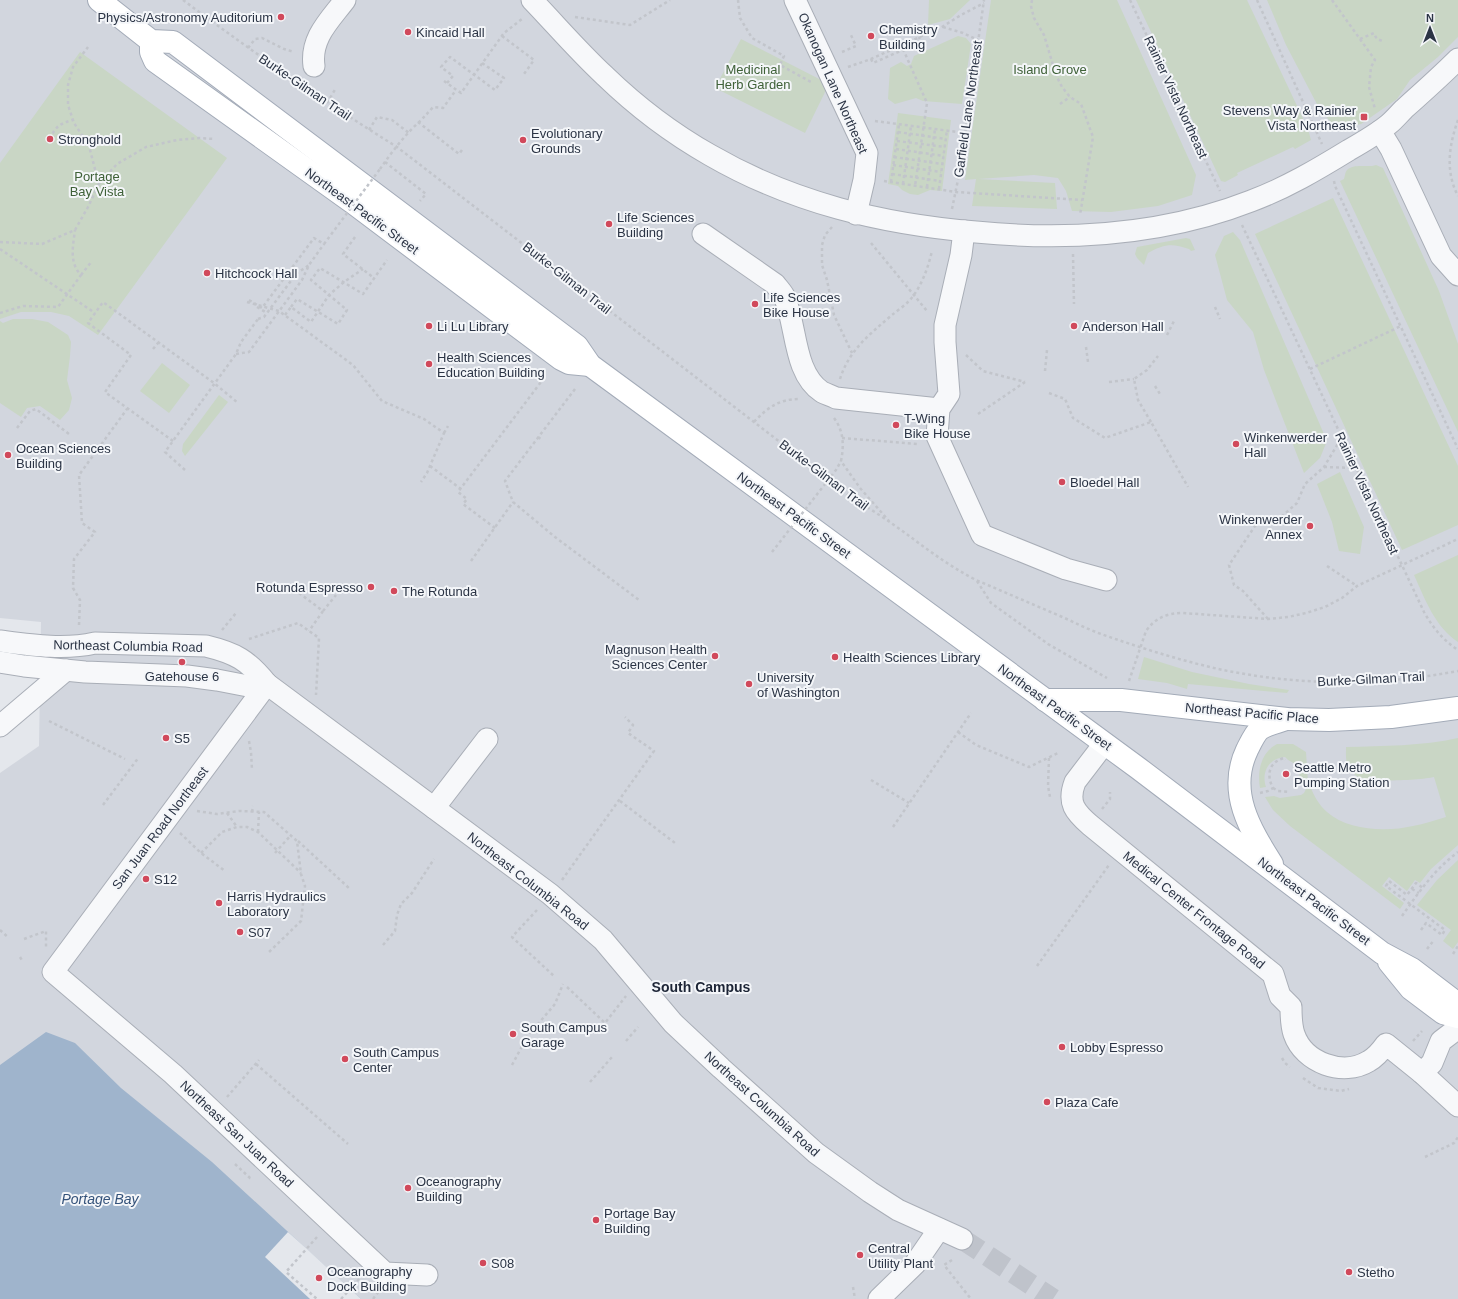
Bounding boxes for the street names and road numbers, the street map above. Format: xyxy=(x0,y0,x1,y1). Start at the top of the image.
street label: Okanogan Lane Northeast xyxy=(795,10,871,156)
street label: Rainier Vista Northeast xyxy=(1141,33,1211,161)
street label: Garfield Lane Northeast xyxy=(951,39,985,178)
street label: Burke-Gilman Trail xyxy=(256,51,354,123)
street label: Northeast Pacific Street xyxy=(302,165,422,257)
street label: Burke-Gilman Trail xyxy=(520,239,614,317)
street label: Rainier Vista Northeast xyxy=(1332,429,1402,557)
street label: Burke-Gilman Trail xyxy=(777,437,872,513)
street label: Northeast Pacific Street xyxy=(734,469,854,561)
street label: Northeast Columbia Road xyxy=(53,637,203,655)
street label: Northeast Pacific Street xyxy=(995,661,1115,753)
street label: Burke-Gilman Trail xyxy=(1317,669,1425,689)
street label: Northeast Pacific Place xyxy=(1184,700,1320,726)
street label: San Juan Road Northeast xyxy=(109,763,211,892)
street label: Northeast Columbia Road xyxy=(464,829,592,933)
street label: Medical Center Frontage Road xyxy=(1120,848,1268,972)
street label: Northeast Pacific Street xyxy=(1255,854,1373,948)
street label: Northeast Columbia Road xyxy=(701,1048,823,1160)
street label: Northeast San Juan Road xyxy=(177,1077,297,1191)

